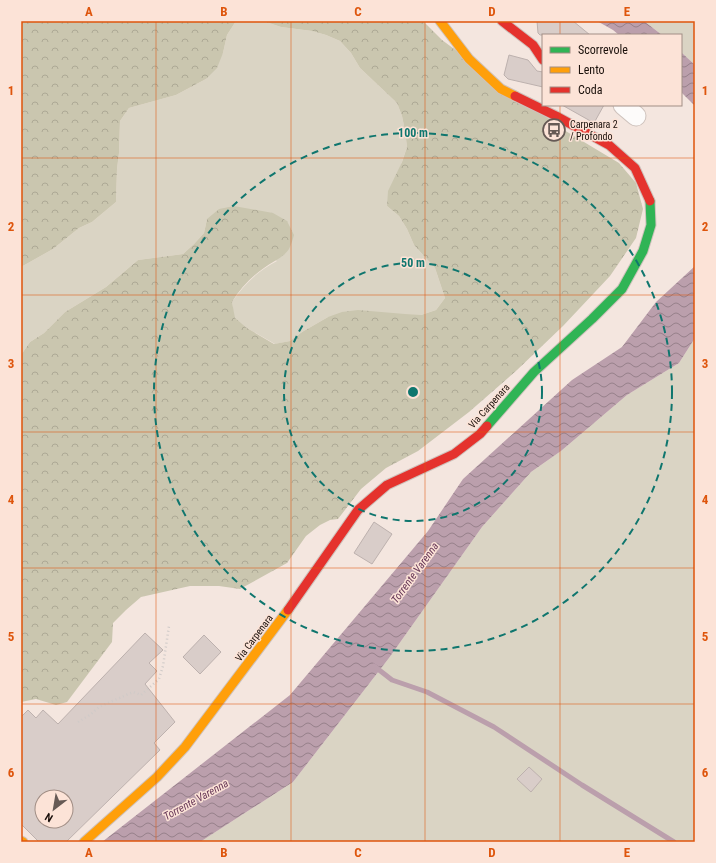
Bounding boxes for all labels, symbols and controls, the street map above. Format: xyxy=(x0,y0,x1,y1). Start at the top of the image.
text: A xyxy=(85,4,93,19)
text: B xyxy=(220,4,228,19)
text: C xyxy=(354,4,362,19)
text: D xyxy=(488,4,496,19)
text: E xyxy=(624,4,631,19)
legend xyxy=(542,34,682,106)
text: Scorrevole xyxy=(578,43,628,57)
text: Lento xyxy=(578,63,605,77)
text: 1 xyxy=(8,83,14,98)
text: Coda xyxy=(578,83,603,97)
text: 1 xyxy=(702,83,708,98)
bus stop icon: Carpenara 2 / Profondo xyxy=(541,117,567,143)
place label: Carpenara 2 / Profondo xyxy=(570,119,618,142)
text: 100 m xyxy=(398,126,428,140)
text: 2 xyxy=(8,219,15,234)
text: 2 xyxy=(702,219,709,234)
text: 50 m xyxy=(401,256,425,270)
text: 3 xyxy=(8,356,14,371)
text: 3 xyxy=(702,356,708,371)
street label: Via Carpenara xyxy=(466,382,512,430)
centre of rings xyxy=(406,385,420,399)
text: 4 xyxy=(8,492,15,507)
text: 4 xyxy=(702,492,709,507)
water label: Torrente Varenna xyxy=(389,540,441,606)
street label: Via Carpenara xyxy=(233,612,275,663)
text: 5 xyxy=(8,629,15,644)
text: 5 xyxy=(702,629,709,644)
text: 6 xyxy=(8,765,15,780)
text: 6 xyxy=(702,765,709,780)
water label: Torrente Varenna xyxy=(161,777,231,823)
north arrow xyxy=(34,789,74,829)
text: N xyxy=(43,810,55,824)
text: A xyxy=(85,845,93,860)
text: B xyxy=(220,845,228,860)
text: C xyxy=(354,845,362,860)
text: D xyxy=(488,845,496,860)
text: E xyxy=(624,845,631,860)

